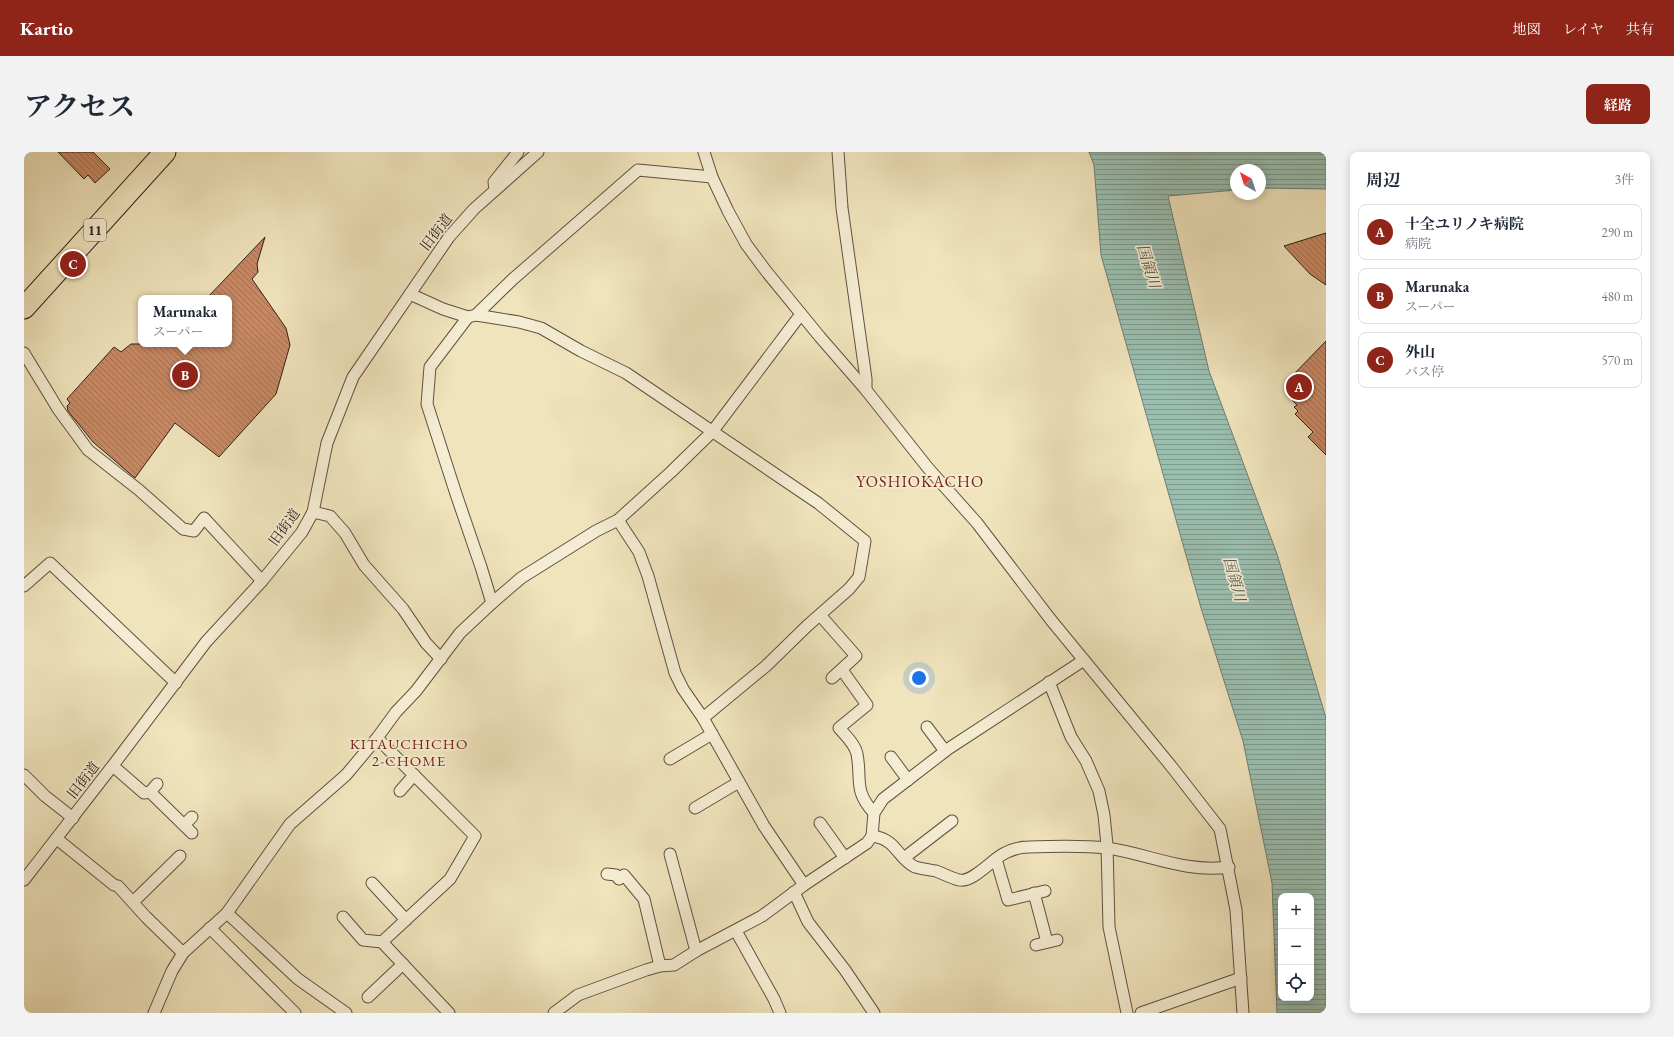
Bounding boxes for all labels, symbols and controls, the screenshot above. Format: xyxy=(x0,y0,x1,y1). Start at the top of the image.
text: Kartio xyxy=(20,16,73,41)
text: 地図 xyxy=(1513,20,1541,38)
text: レイヤ xyxy=(1563,20,1604,38)
text: 共有 xyxy=(1626,20,1654,38)
button: 経路 xyxy=(1586,84,1650,124)
text: アクセス xyxy=(24,88,135,124)
north arrow xyxy=(1230,164,1266,200)
text: 周辺 xyxy=(1366,169,1400,191)
text: 3件 xyxy=(1615,171,1634,188)
street label: 旧街道 xyxy=(416,210,456,254)
text: 十全ユリノキ病院 xyxy=(1405,214,1524,233)
road number: 11 xyxy=(84,219,106,241)
text: A xyxy=(1375,224,1385,241)
text: 290 m xyxy=(1602,224,1633,241)
text: 病院 xyxy=(1405,235,1431,252)
water label: 国領川 xyxy=(1133,242,1165,292)
pin: C xyxy=(60,249,86,279)
text: Marunaka xyxy=(1405,277,1469,296)
text: B xyxy=(1376,288,1384,305)
text: 480 m xyxy=(1602,288,1633,305)
popup xyxy=(138,295,232,347)
text: スーパー xyxy=(1405,298,1456,315)
text: Marunaka xyxy=(153,302,217,321)
text: スーパー xyxy=(153,323,204,340)
text: 外山 xyxy=(1405,342,1435,361)
text: C xyxy=(1375,352,1385,369)
text: 570 m xyxy=(1602,352,1633,369)
pin: B xyxy=(172,360,198,390)
text: バス停 xyxy=(1405,363,1444,380)
pin: A xyxy=(1286,372,1312,402)
district label: YOSHIOKACHO xyxy=(856,471,984,492)
street label: 旧街道 xyxy=(264,505,304,549)
water label: 国領川 xyxy=(1220,555,1251,605)
your location xyxy=(909,668,929,688)
district label: KITAUCHICHO 2-CHOME xyxy=(350,734,468,770)
street label: 旧街道 xyxy=(63,758,103,802)
map controls xyxy=(1278,893,1314,1001)
button: + xyxy=(1278,893,1314,929)
button: − xyxy=(1278,929,1314,965)
button: locate xyxy=(1278,965,1314,1001)

